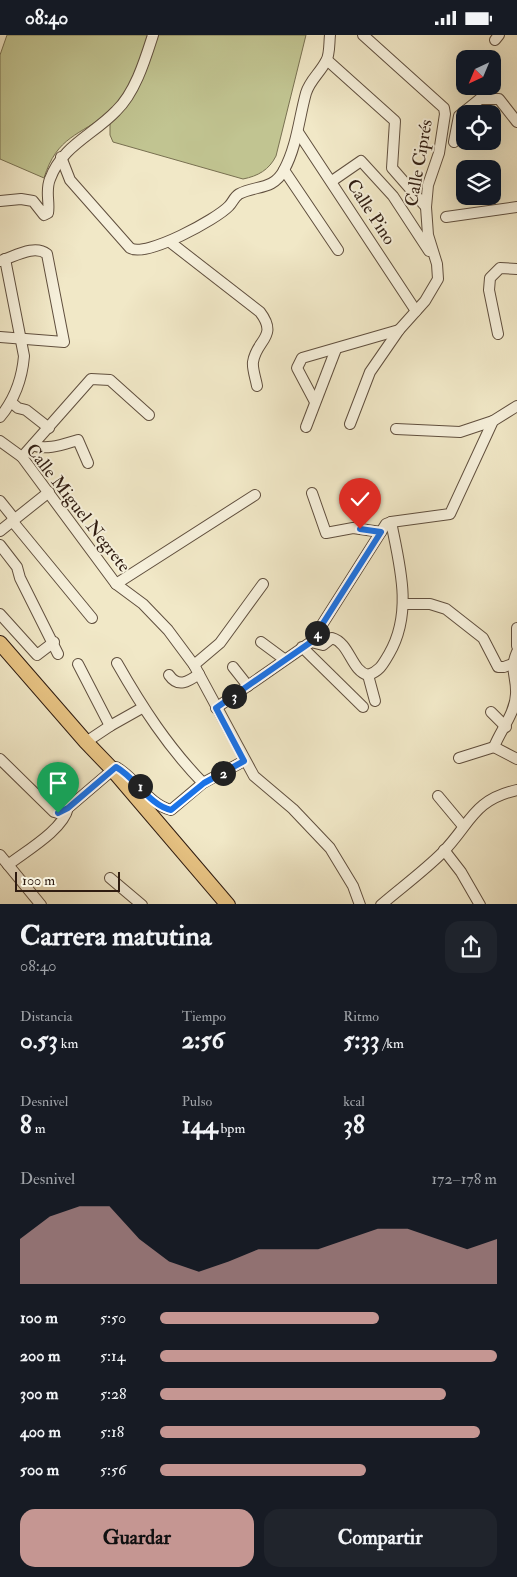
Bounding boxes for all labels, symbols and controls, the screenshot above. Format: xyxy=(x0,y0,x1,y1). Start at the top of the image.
text: 08:40 xyxy=(25,6,68,30)
north arrow xyxy=(456,50,501,95)
map controls xyxy=(456,50,501,205)
button: locate xyxy=(456,105,501,150)
street label: Calle Ciprés xyxy=(400,118,438,208)
button: layers xyxy=(456,160,501,205)
street label: Calle Pino xyxy=(341,175,401,250)
street label: Calle Miguel Negrete xyxy=(21,439,136,577)
pin xyxy=(339,478,381,529)
icon: check xyxy=(346,485,374,513)
pin: 4 xyxy=(304,621,330,645)
text: 4 xyxy=(314,625,321,642)
pin: 3 xyxy=(222,683,246,709)
text: 3 xyxy=(232,688,237,705)
pin: 2 xyxy=(210,761,236,785)
pin xyxy=(37,762,79,813)
text: 2 xyxy=(220,765,227,782)
icon: arrive xyxy=(44,769,72,797)
pin: 1 xyxy=(128,773,152,799)
text: 1 xyxy=(138,778,143,795)
scale bar xyxy=(15,869,120,893)
text: 100 m xyxy=(22,872,55,889)
text: Carrera matutina xyxy=(20,919,211,954)
button: share xyxy=(445,921,497,973)
text: 08:40 xyxy=(20,956,57,976)
text: Distancia xyxy=(20,1008,73,1025)
text: Tiempo xyxy=(182,1008,226,1025)
text: Ritmo xyxy=(343,1008,379,1025)
text: 0.53 xyxy=(20,1025,58,1056)
text: 2:56 xyxy=(182,1025,224,1056)
text: 5:33 xyxy=(343,1025,380,1056)
text: km xyxy=(58,1035,78,1052)
text: /km xyxy=(380,1035,404,1052)
text: Desnivel xyxy=(20,1093,68,1110)
text: Pulso xyxy=(182,1093,212,1110)
text: kcal xyxy=(343,1093,365,1110)
text: 8 xyxy=(20,1110,32,1141)
text: 144 xyxy=(182,1110,218,1141)
text: 38 xyxy=(343,1110,365,1141)
text: m xyxy=(32,1120,46,1137)
text: bpm xyxy=(218,1120,245,1137)
text: Desnivel xyxy=(20,1169,75,1189)
text: 172–178 m xyxy=(431,1169,497,1189)
text: 100 m xyxy=(20,1308,58,1328)
text: 5:50 xyxy=(100,1308,126,1328)
text: 200 m xyxy=(20,1346,60,1366)
text: 5:14 xyxy=(100,1346,125,1366)
text: 300 m xyxy=(20,1384,58,1404)
text: 5:28 xyxy=(100,1384,127,1404)
text: 400 m xyxy=(20,1422,61,1442)
text: 5:18 xyxy=(100,1422,124,1442)
text: 500 m xyxy=(20,1460,59,1480)
text: 5:56 xyxy=(100,1460,126,1480)
button: Guardar xyxy=(20,1509,254,1567)
button: Compartir xyxy=(264,1509,497,1567)

